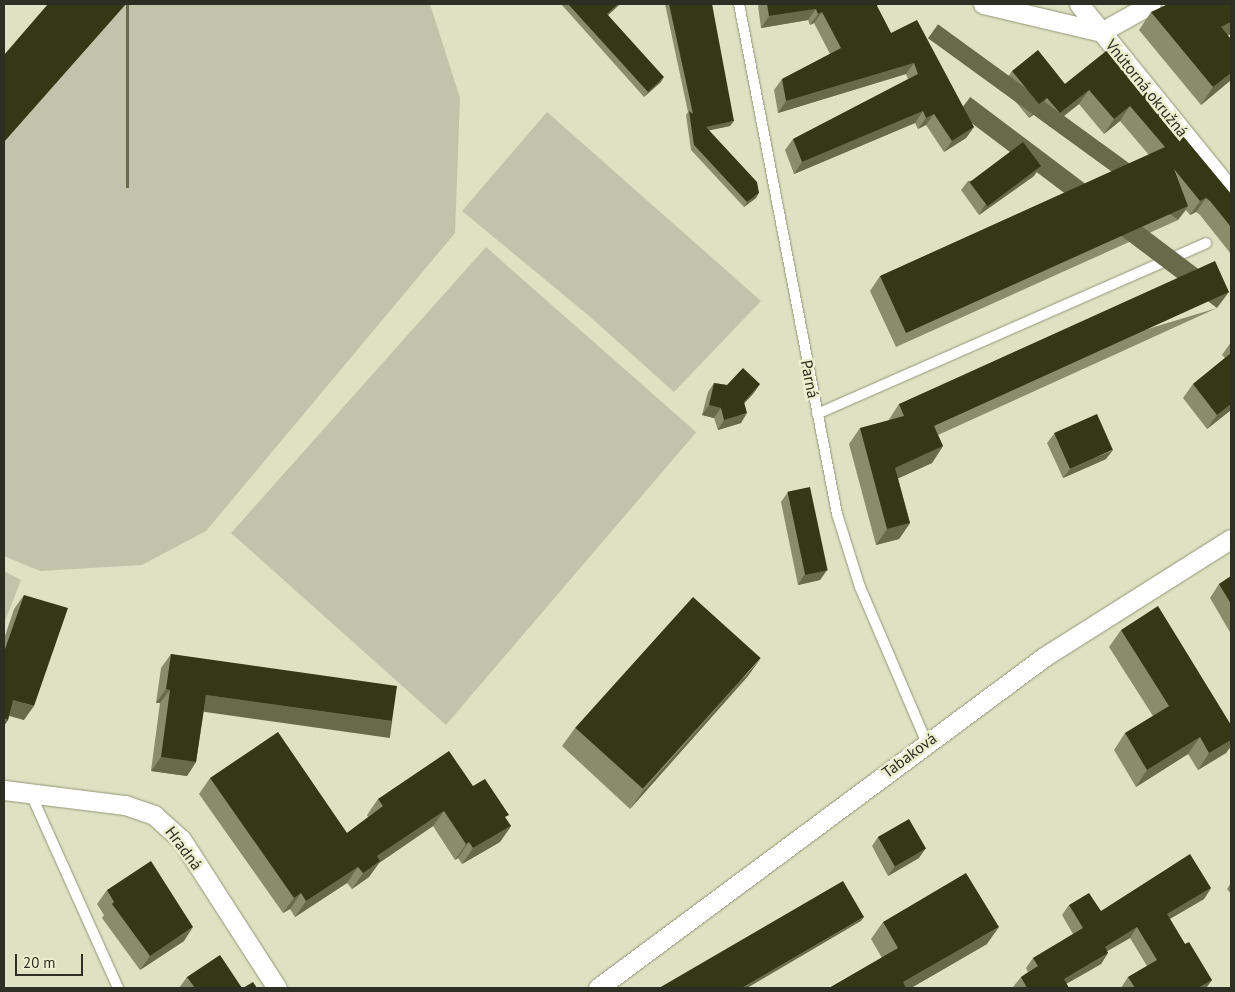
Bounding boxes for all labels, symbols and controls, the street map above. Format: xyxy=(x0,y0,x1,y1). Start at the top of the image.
street label: Vnútorná okružná xyxy=(1102,35,1192,141)
street label: Parná xyxy=(797,358,823,400)
street label: Tabaková xyxy=(878,728,940,782)
street label: Hradná xyxy=(161,822,207,874)
scale bar xyxy=(18,944,85,976)
text: 20 m xyxy=(23,953,56,972)

